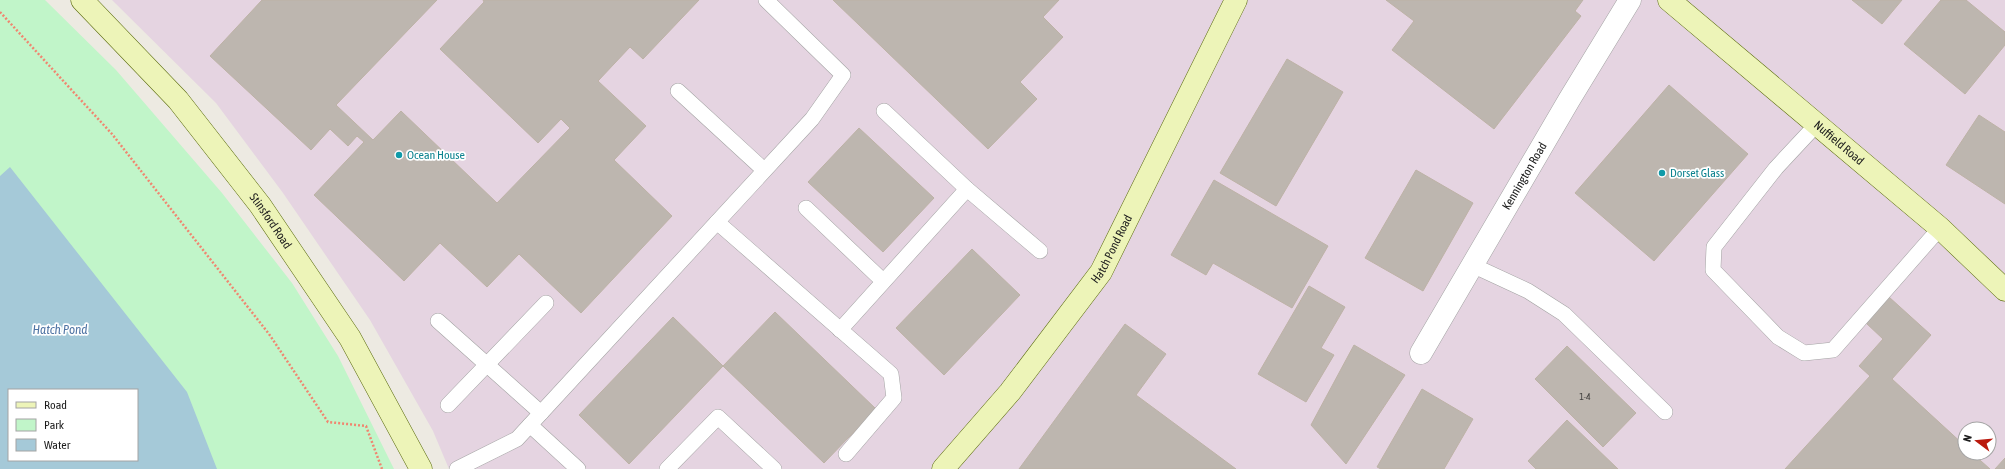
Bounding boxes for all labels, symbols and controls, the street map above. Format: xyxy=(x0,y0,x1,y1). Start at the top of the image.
street label: Nuffield Road xyxy=(1811,118,1867,168)
street label: Kennington Road xyxy=(1499,140,1550,212)
place label: Ocean House xyxy=(407,148,465,162)
marker: Ocean House xyxy=(394,150,404,160)
place label: Dorset Glass xyxy=(1670,166,1724,180)
marker: Dorset Glass xyxy=(1657,168,1667,178)
street label: Stinsford Road xyxy=(247,190,295,251)
street label: Hatch Pond Road xyxy=(1088,212,1135,286)
water label: Hatch Pond xyxy=(33,322,87,337)
legend xyxy=(8,389,138,461)
house number: 1-4 xyxy=(1579,391,1591,402)
text: Road xyxy=(44,398,67,412)
text: Park xyxy=(44,418,65,432)
north arrow xyxy=(1957,421,1997,461)
text: N xyxy=(1961,433,1974,443)
text: Water xyxy=(44,438,71,452)

